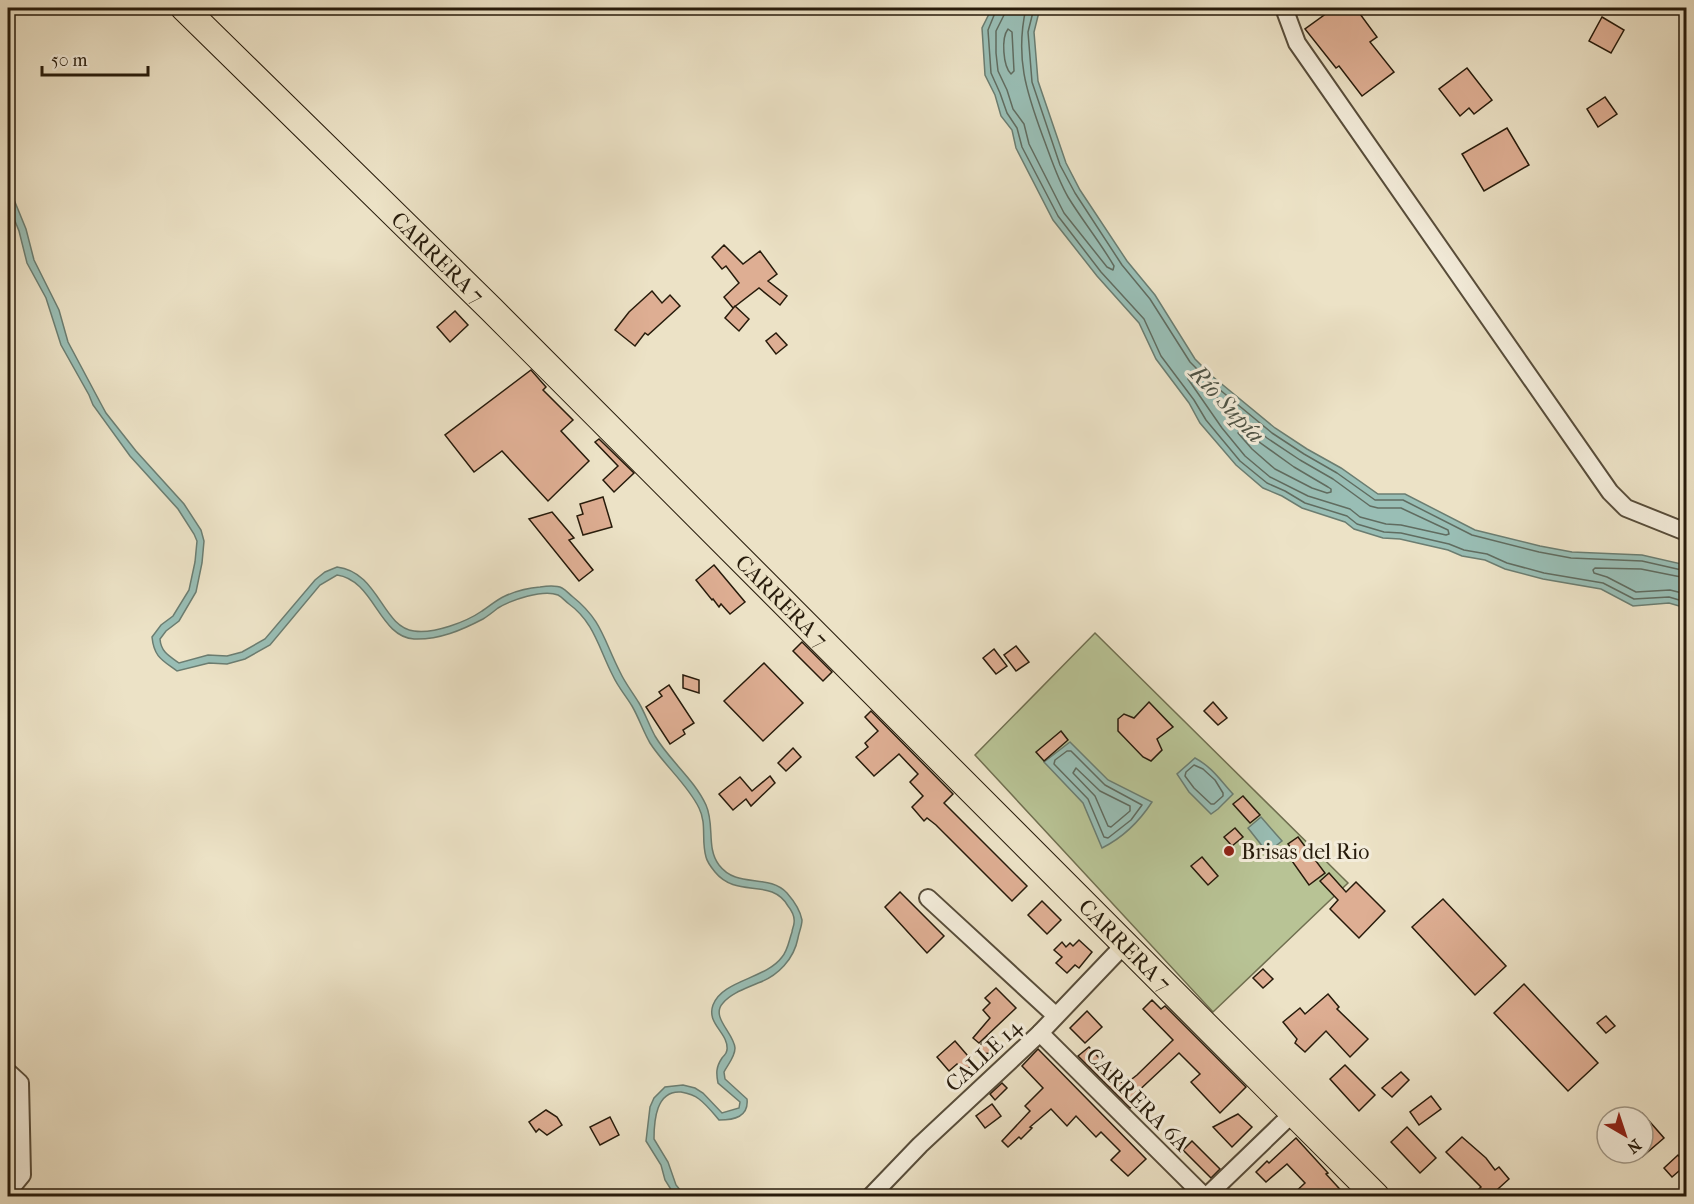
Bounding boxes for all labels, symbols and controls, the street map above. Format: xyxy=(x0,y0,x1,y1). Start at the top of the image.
scale bar xyxy=(42,39,148,77)
text: 50 m xyxy=(51,50,88,71)
street label: CARRERA 7 xyxy=(386,207,489,309)
water label: Río Supía xyxy=(1183,358,1270,449)
street label: CARRERA 7 xyxy=(730,550,833,653)
place label: Brisas del Rio xyxy=(1241,839,1369,865)
marker: Brisas del Rio xyxy=(1222,844,1236,858)
street label: CARRERA 7 xyxy=(1073,894,1176,997)
street label: CALLE 14 xyxy=(940,1013,1028,1097)
street label: CARRERA 6A xyxy=(1080,1043,1195,1157)
north arrow xyxy=(1595,1105,1655,1165)
text: N xyxy=(1623,1135,1645,1158)

